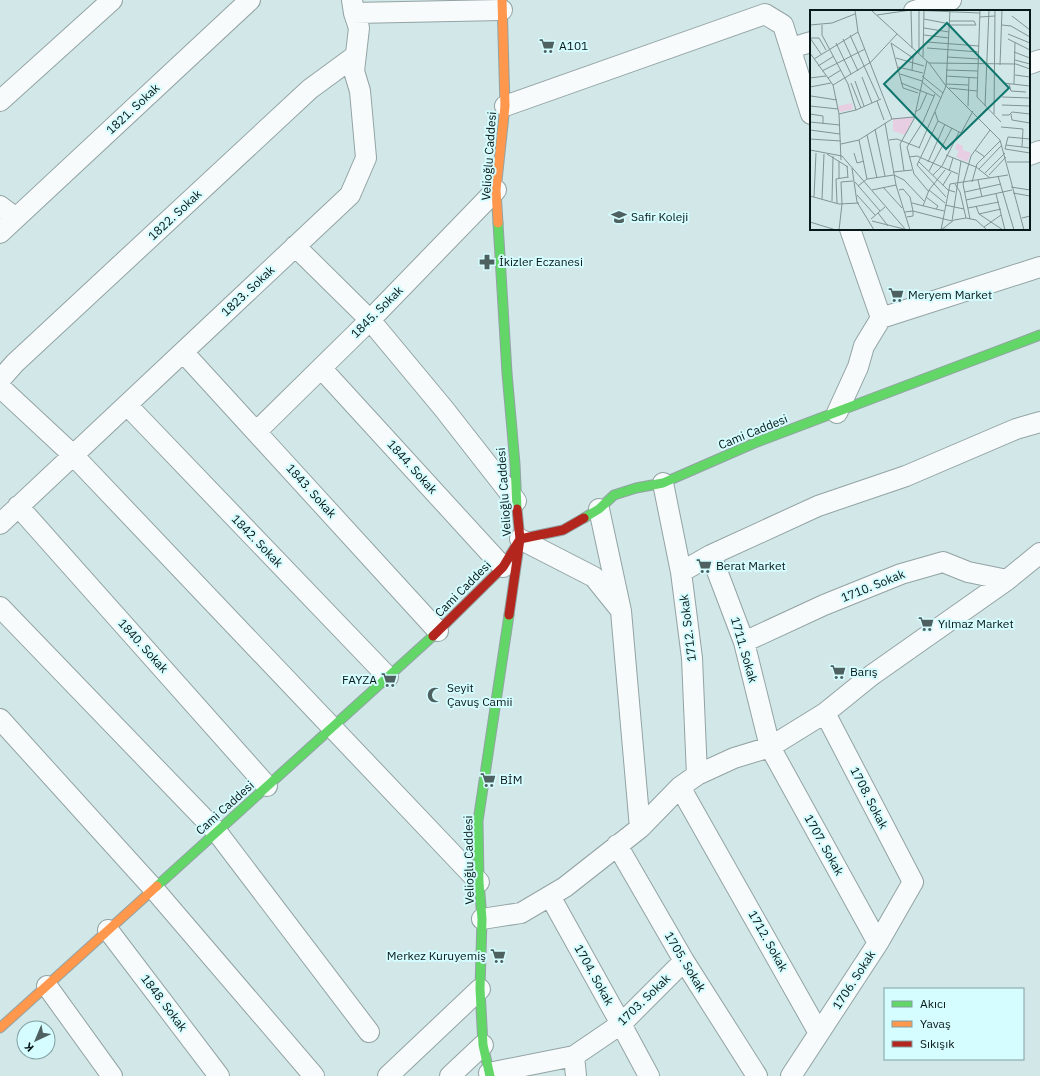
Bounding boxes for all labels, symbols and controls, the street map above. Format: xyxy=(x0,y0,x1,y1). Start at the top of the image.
inset map xyxy=(810,10,1030,230)
supermarket icon: A101 xyxy=(538,37,556,55)
place label: A101 xyxy=(559,38,588,53)
street label: 1821. Sokak xyxy=(103,80,163,137)
street label: Velioğlu Caddesi xyxy=(478,111,499,201)
street label: 1822. Sokak xyxy=(145,186,205,243)
school or university icon: Safir Koleji xyxy=(610,208,628,226)
place label: Safir Koleji xyxy=(631,209,688,224)
pharmacy icon: İkizler Eczanesi xyxy=(478,253,496,271)
place label: İkizler Eczanesi xyxy=(499,254,583,269)
street label: 1823. Sokak xyxy=(218,262,278,319)
street label: 1845. Sokak xyxy=(347,282,406,341)
supermarket icon: Meryem Market xyxy=(887,286,905,304)
place label: Meryem Market xyxy=(908,287,992,302)
street label: Cami Caddesi xyxy=(716,411,790,452)
street label: 1844. Sokak xyxy=(384,437,441,497)
street label: Velioğlu Caddesi xyxy=(493,447,514,537)
street label: 1843. Sokak xyxy=(283,461,340,521)
street label: 1842. Sokak xyxy=(228,511,287,571)
street label: Cami Caddesi xyxy=(431,557,494,620)
supermarket icon: Berat Market xyxy=(695,557,713,575)
place label: Berat Market xyxy=(716,558,786,573)
street label: 1710. Sokak xyxy=(839,566,908,605)
street label: 1712. Sokak xyxy=(676,593,699,663)
street label: 1711. Sokak xyxy=(728,615,761,685)
supermarket icon: Yılmaz Market xyxy=(917,615,935,633)
street label: 1840. Sokak xyxy=(115,616,172,676)
place label: Yılmaz Market xyxy=(938,616,1014,631)
supermarket icon: Barış xyxy=(829,663,847,681)
place label: Barış xyxy=(850,664,878,679)
supermarket icon: FAYZA xyxy=(380,671,398,689)
place label: FAYZA xyxy=(342,672,377,687)
place label: Seyit Çavuş Camii xyxy=(447,680,513,709)
mosque icon: Seyit Çavuş Camii xyxy=(426,686,444,704)
street label: 1708. Sokak xyxy=(847,764,892,832)
supermarket icon: BİM xyxy=(479,771,497,789)
place label: BİM xyxy=(500,772,522,787)
street label: Cami Caddesi xyxy=(192,778,257,838)
street label: 1707. Sokak xyxy=(801,812,848,879)
street label: Velioğlu Caddesi xyxy=(460,815,477,905)
street label: 1712. Sokak xyxy=(745,908,792,975)
street label: 1705. Sokak xyxy=(662,929,710,995)
street label: 1704. Sokak xyxy=(571,942,618,1009)
supermarket icon: Merkez Kuruyemiş xyxy=(489,947,507,965)
street label: 1706. Sokak xyxy=(829,947,879,1012)
place label: Merkez Kuruyemiş xyxy=(387,948,486,963)
street label: 1703. Sokak xyxy=(614,970,674,1029)
street label: 1848. Sokak xyxy=(138,971,191,1035)
legend xyxy=(884,988,1024,1060)
text: Akıcı xyxy=(920,996,946,1011)
text: Yavaş xyxy=(920,1016,951,1031)
north arrow xyxy=(16,1020,56,1060)
text: Sıkışık xyxy=(920,1036,955,1051)
text: K xyxy=(21,1039,37,1055)

